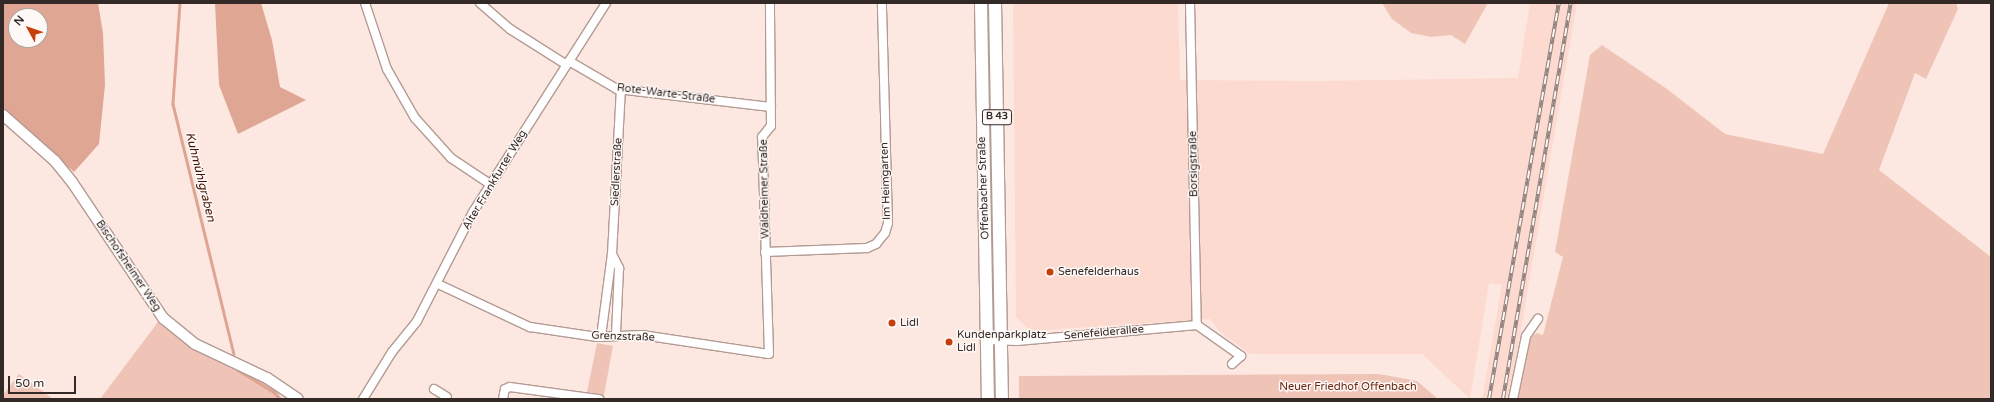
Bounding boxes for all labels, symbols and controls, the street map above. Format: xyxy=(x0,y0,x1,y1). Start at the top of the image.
north arrow xyxy=(8,8,48,48)
text: N xyxy=(11,13,27,28)
street label: Rote-Warte-Straße xyxy=(616,81,716,107)
road number: B 43 xyxy=(981,109,1013,125)
street label: Alter Frankfurter Weg xyxy=(460,128,530,232)
water label: Kuhmühlgraben xyxy=(182,131,218,223)
street label: Borsigstraße xyxy=(1187,131,1201,197)
street label: Offenbacher Straße xyxy=(976,136,992,240)
street label: Siedlerstraße xyxy=(609,137,625,207)
street label: Waldheimer Straße xyxy=(758,139,772,239)
street label: Im Heimgarten xyxy=(878,142,894,220)
street label: Bischofsheimer Weg xyxy=(93,218,163,314)
place label: Senefelderhaus xyxy=(1058,265,1139,279)
marker: Senefelderhaus xyxy=(1045,267,1055,277)
place label: Lidl xyxy=(900,316,919,330)
marker: Lidl xyxy=(887,318,897,328)
street label: Senefelderallee xyxy=(1063,323,1145,343)
street label: Grenzstraße xyxy=(591,329,655,345)
place label: Kundenparkplatz Lidl xyxy=(957,329,1046,355)
marker: Kundenparkplatz Lidl xyxy=(944,337,954,347)
scale bar xyxy=(10,368,78,394)
text: 50 m xyxy=(15,376,44,390)
park label: Neuer Friedhof Offenbach xyxy=(1279,380,1417,394)

